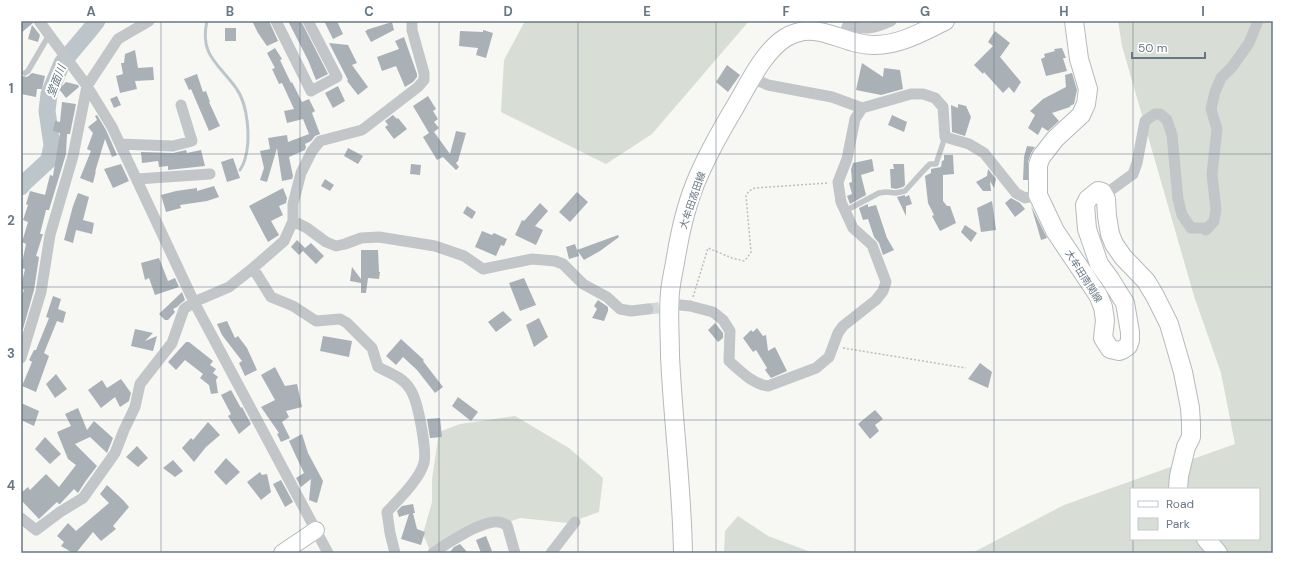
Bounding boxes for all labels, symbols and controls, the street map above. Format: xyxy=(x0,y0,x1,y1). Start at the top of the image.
text: A xyxy=(86,3,96,20)
text: B xyxy=(226,3,234,20)
text: C xyxy=(364,3,374,20)
text: D xyxy=(503,3,513,20)
text: E xyxy=(643,3,651,20)
text: F xyxy=(782,3,790,20)
text: G xyxy=(920,3,930,20)
text: H xyxy=(1059,3,1069,20)
text: I xyxy=(1201,3,1205,20)
scale bar xyxy=(1132,34,1205,60)
text: 50 m xyxy=(1138,40,1167,56)
water label: 堂面川 xyxy=(44,62,69,99)
text: 1 xyxy=(9,80,13,97)
street label: 大牟田高田線 xyxy=(677,170,708,231)
text: 2 xyxy=(7,212,15,229)
street label: 大牟田南関線 xyxy=(1062,247,1105,305)
text: 3 xyxy=(7,345,15,362)
text: 4 xyxy=(7,477,15,494)
legend xyxy=(1130,488,1260,540)
text: Road xyxy=(1166,496,1194,512)
text: Park xyxy=(1166,516,1190,532)

